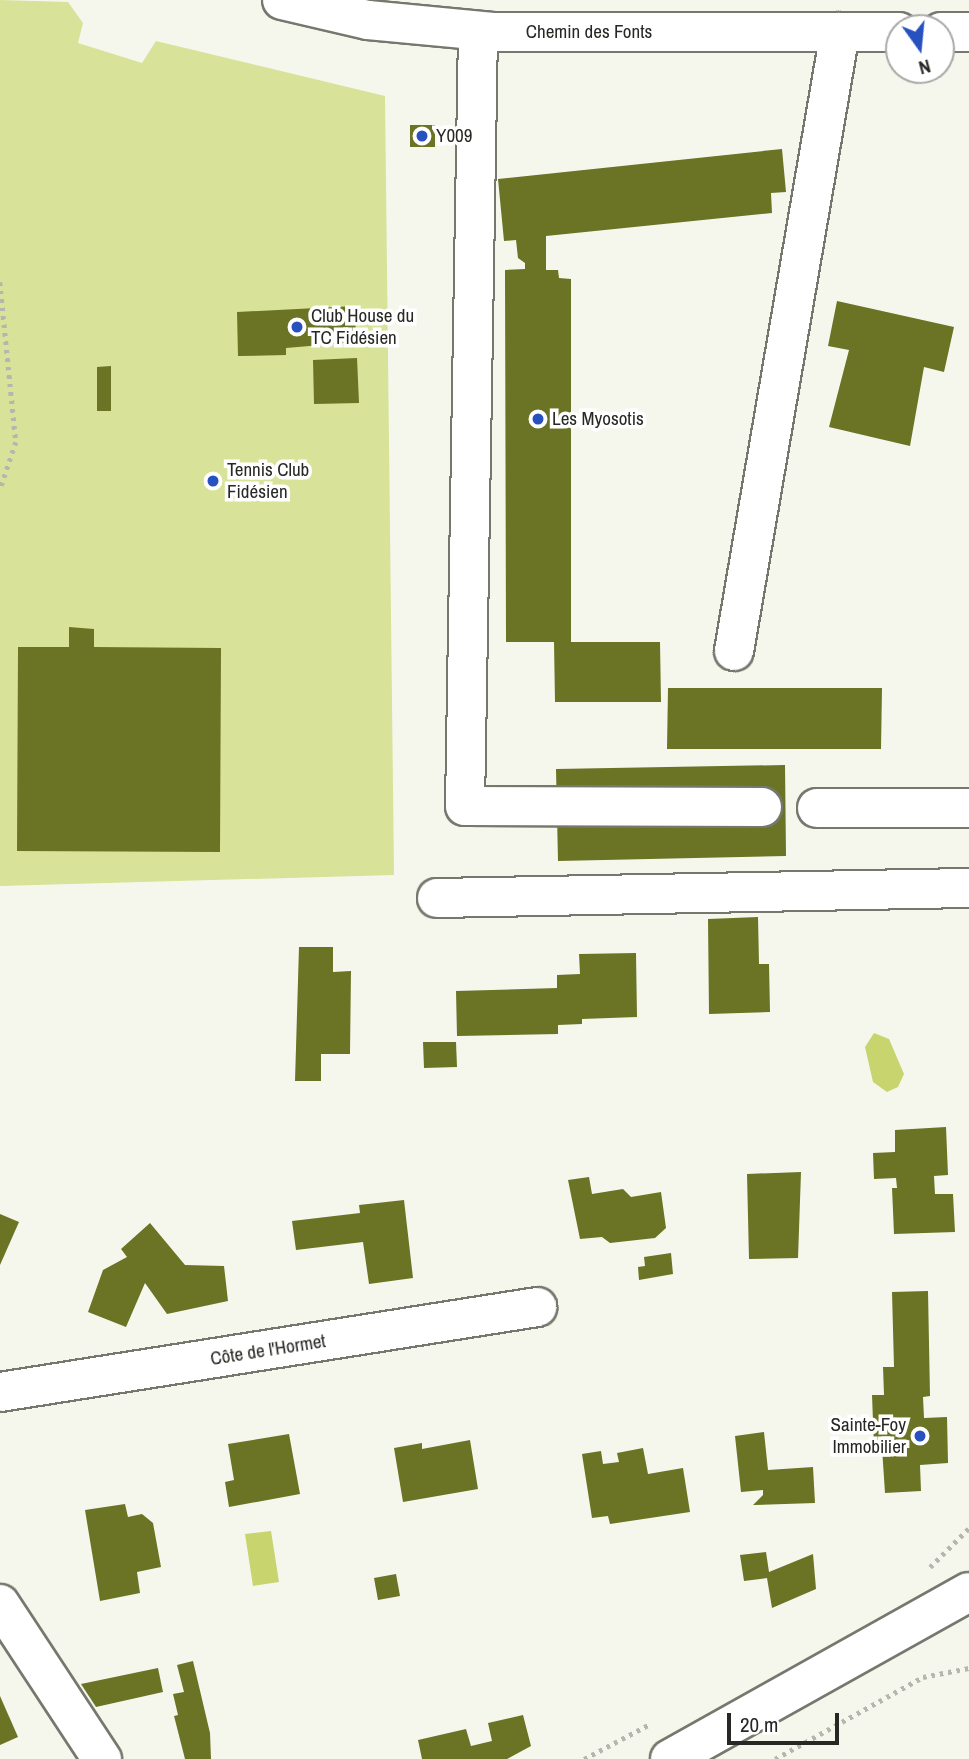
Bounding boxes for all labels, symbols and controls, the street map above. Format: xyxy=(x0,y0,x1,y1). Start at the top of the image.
north arrow xyxy=(885,14,955,84)
street label: Chemin des Fonts xyxy=(526,21,652,43)
text: N xyxy=(916,53,934,81)
place label: Y009 xyxy=(436,125,472,147)
marker: Y009 xyxy=(414,128,430,144)
place label: Club House du TC Fidésien xyxy=(311,305,414,349)
marker: Club House du TC Fidésien xyxy=(289,319,305,335)
place label: Les Myosotis xyxy=(552,408,644,430)
marker: Les Myosotis xyxy=(530,411,546,427)
place label: Tennis Club Fidésien xyxy=(227,459,309,503)
marker: Tennis Club Fidésien xyxy=(205,473,221,489)
street label: Côte de l'Hormet xyxy=(209,1330,327,1370)
place label: Sainte-Foy Immobilier xyxy=(831,1414,906,1458)
marker: Sainte-Foy Immobilier xyxy=(912,1428,928,1444)
scale bar xyxy=(731,1700,843,1744)
text: 20 m xyxy=(740,1710,778,1739)

